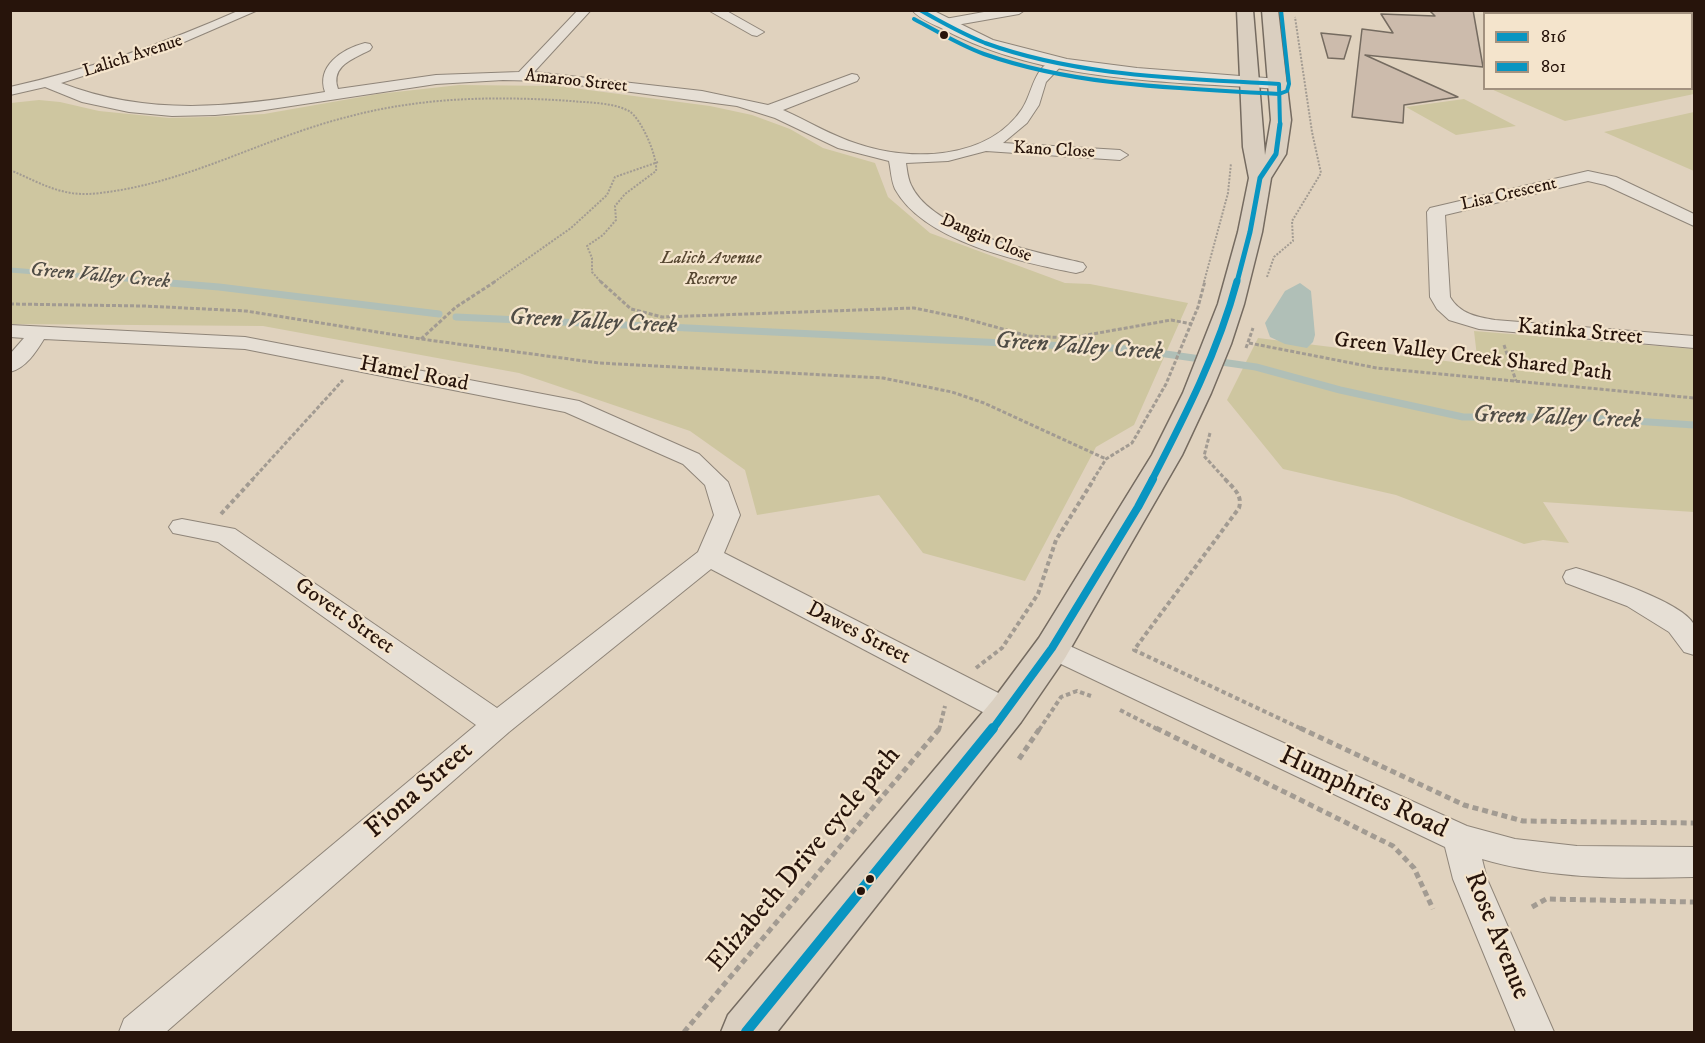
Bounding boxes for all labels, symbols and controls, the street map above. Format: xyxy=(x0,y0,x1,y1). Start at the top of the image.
legend xyxy=(1483,12,1693,90)
text: 816 xyxy=(1541,26,1566,48)
unlabelled marker xyxy=(938,29,950,41)
street label: Lalich Avenue xyxy=(80,31,186,83)
text: 801 xyxy=(1541,56,1566,78)
street label: Amaroo Street xyxy=(524,66,628,98)
street label: Kano Close xyxy=(1013,138,1095,164)
street label: Lisa Crescent xyxy=(1459,174,1559,216)
street label: Dangin Close xyxy=(937,210,1035,268)
park label: Lalich Avenue Reserve xyxy=(661,248,761,290)
water label: Green Valley Creek xyxy=(29,259,171,295)
water label: Green Valley Creek xyxy=(508,304,678,342)
street label: Katinka Street xyxy=(1516,314,1644,352)
water label: Green Valley Creek xyxy=(994,328,1164,368)
street label: Green Valley Creek Shared Path xyxy=(1332,328,1614,388)
street label: Hamel Road xyxy=(357,352,471,398)
water label: Green Valley Creek xyxy=(1472,402,1642,436)
street label: Govett Street xyxy=(289,573,399,661)
street label: Dawes Street xyxy=(802,597,914,671)
street label: Fiona Street xyxy=(360,736,480,846)
street label: Elizabeth Drive cycle path xyxy=(701,741,909,979)
street label: Humphries Road xyxy=(1274,741,1452,847)
street label: Rose Avenue xyxy=(1456,867,1536,1005)
unlabelled marker xyxy=(864,873,876,885)
unlabelled marker xyxy=(855,885,867,897)

